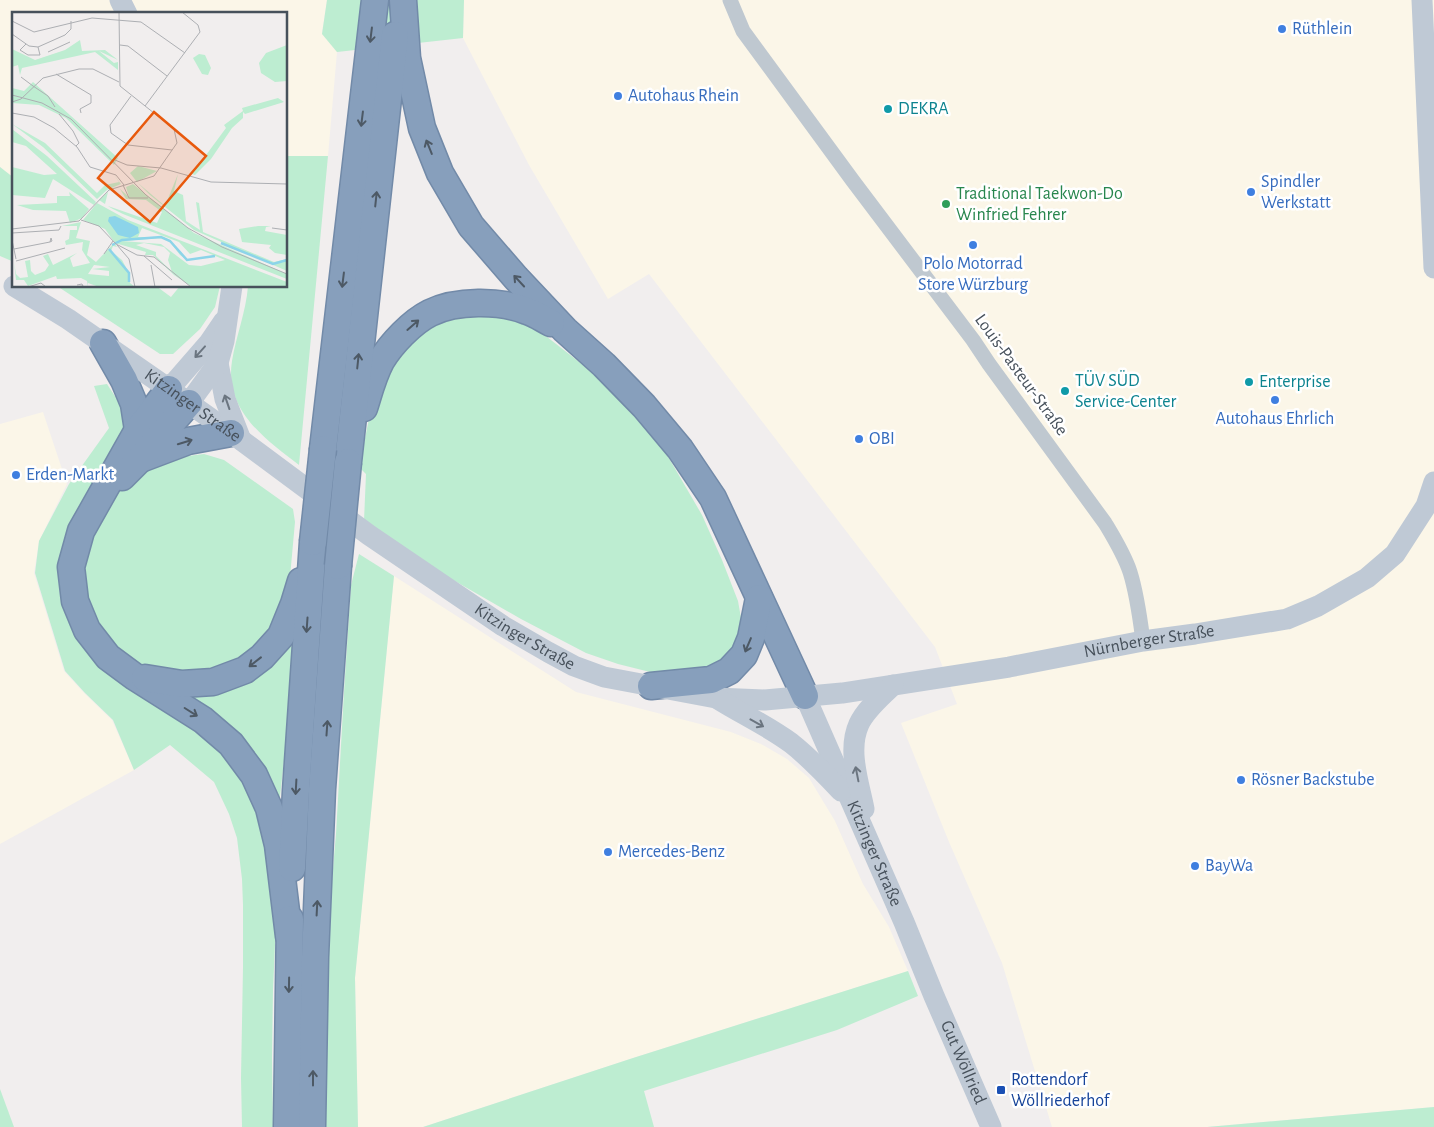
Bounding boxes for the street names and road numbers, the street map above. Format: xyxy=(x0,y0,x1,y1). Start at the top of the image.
street label: Louis-Pasteur-Straße xyxy=(971,311,1071,439)
street label: Kitzinger Straße xyxy=(141,366,244,446)
street label: Kitzinger Straße xyxy=(471,600,578,674)
street label: Nürnberger Straße xyxy=(1082,622,1216,661)
street label: Kitzinger Straße xyxy=(843,798,905,909)
street label: Gut Wöllried xyxy=(937,1018,989,1107)

